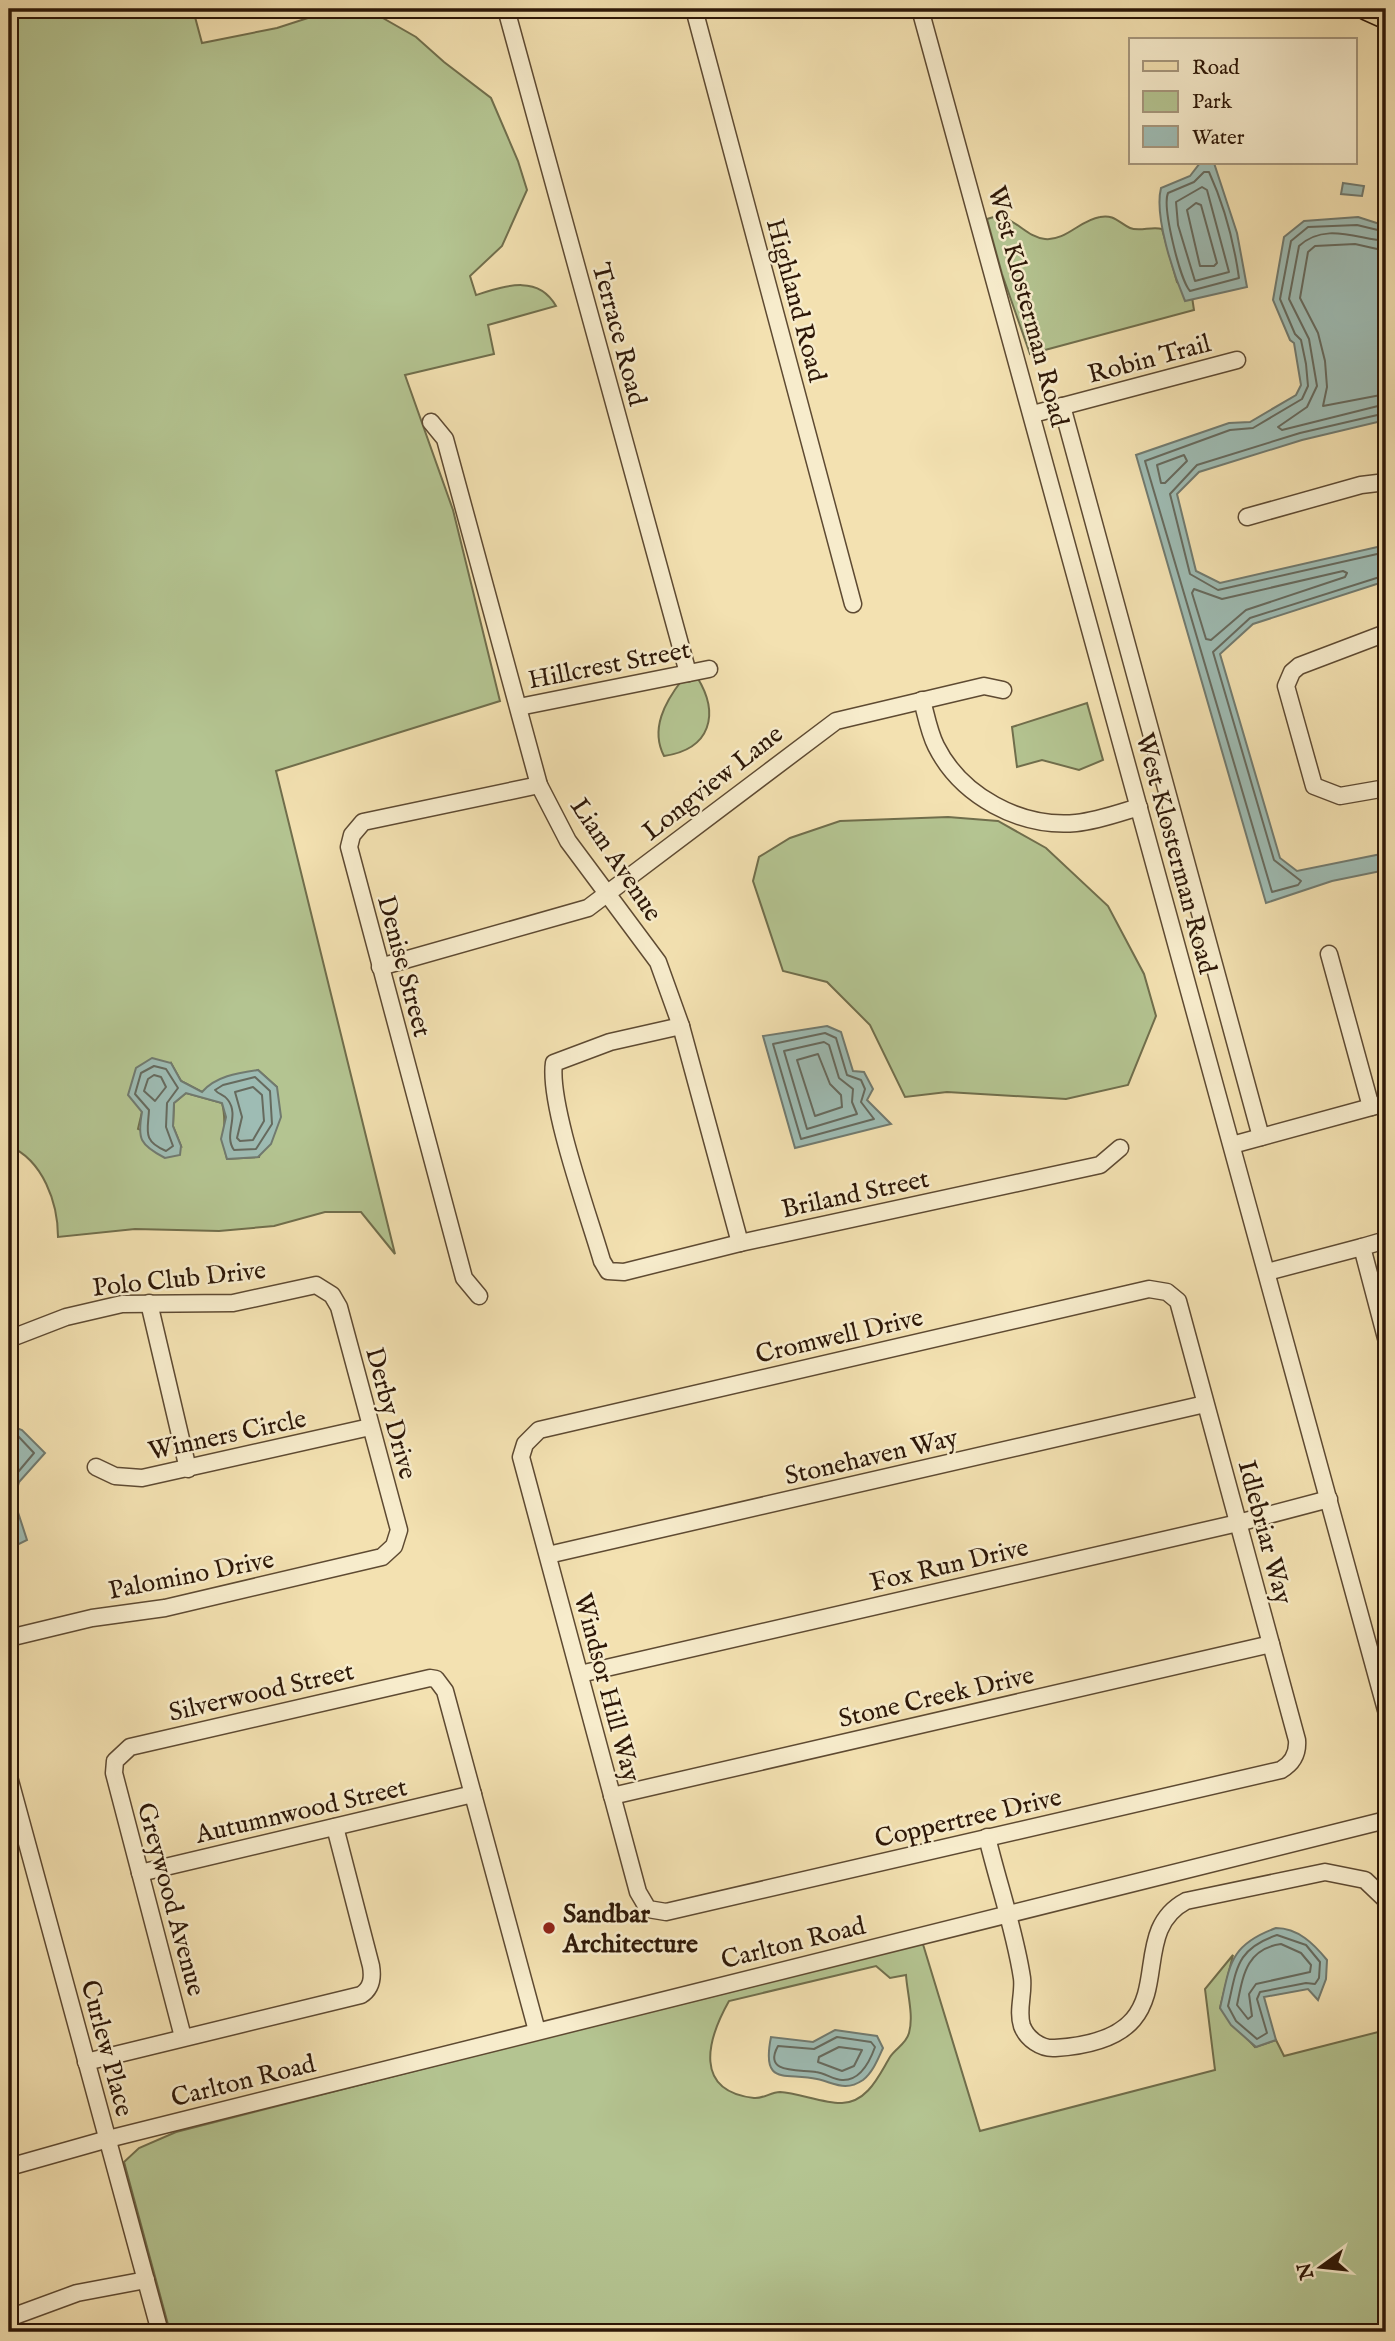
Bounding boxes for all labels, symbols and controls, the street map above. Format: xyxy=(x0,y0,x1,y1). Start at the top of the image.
legend xyxy=(1129,38,1356,164)
text: Road xyxy=(1192,55,1240,82)
text: Park xyxy=(1192,89,1233,116)
text: Water xyxy=(1192,125,1245,152)
street label: West Klosterman Road xyxy=(980,182,1076,431)
street label: Highland Road xyxy=(758,215,833,386)
street label: Terrace Road xyxy=(584,259,653,410)
street label: Robin Trail xyxy=(1084,327,1215,392)
street label: Hillcrest Street xyxy=(525,634,693,697)
street label: Longview Lane xyxy=(636,718,790,848)
street label: West Klosterman Road xyxy=(1128,729,1224,978)
street label: Liam Avenue xyxy=(562,792,669,928)
street label: Denise Street xyxy=(369,892,438,1041)
street label: Briland Street xyxy=(778,1163,932,1226)
street label: Polo Club Drive xyxy=(91,1254,268,1305)
street label: Cromwell Drive xyxy=(752,1301,927,1372)
street label: Derby Drive xyxy=(357,1344,424,1483)
street label: Winners Circle xyxy=(145,1403,309,1468)
street label: Stonehaven Way xyxy=(782,1421,961,1493)
street label: Idlebriar Way xyxy=(1230,1457,1300,1608)
street label: Fox Run Drive xyxy=(867,1531,1032,1600)
street label: Palomino Drive xyxy=(106,1543,277,1608)
street label: Windsor Hill Way xyxy=(566,1589,648,1786)
street label: Silverwood Street xyxy=(166,1655,357,1730)
street label: Stone Creek Drive xyxy=(835,1659,1037,1736)
street label: Autumnwood Street xyxy=(191,1771,410,1852)
street label: Coppertree Drive xyxy=(872,1781,1065,1856)
street label: Greywood Avenue xyxy=(129,1799,212,2000)
place label: Sandbar Architecture xyxy=(562,1898,698,1961)
street label: Carlton Road xyxy=(718,1910,869,1977)
marker: Sandbar Architecture xyxy=(541,1920,557,1936)
street label: Curlew Place xyxy=(73,1977,141,2120)
street label: Carlton Road xyxy=(168,2048,319,2115)
north arrow xyxy=(1286,2232,1356,2302)
text: N xyxy=(1293,2259,1320,2283)

